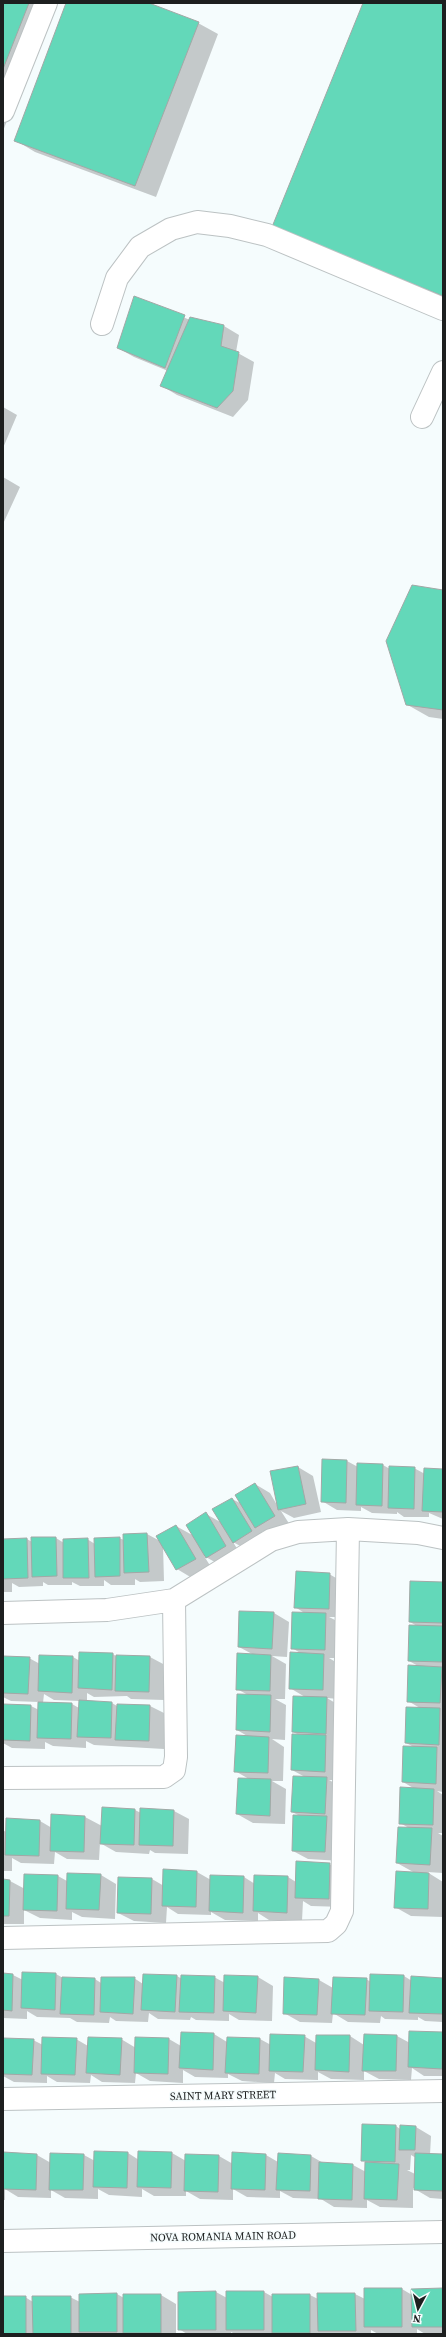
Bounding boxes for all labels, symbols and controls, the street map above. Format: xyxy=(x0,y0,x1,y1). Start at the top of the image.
street label: SAINT MARY STREET xyxy=(170,2087,276,2104)
street label: NOVA ROMANIA MAIN ROAD xyxy=(150,2228,296,2245)
north arrow xyxy=(398,2289,438,2329)
text: N xyxy=(412,2310,422,2326)

